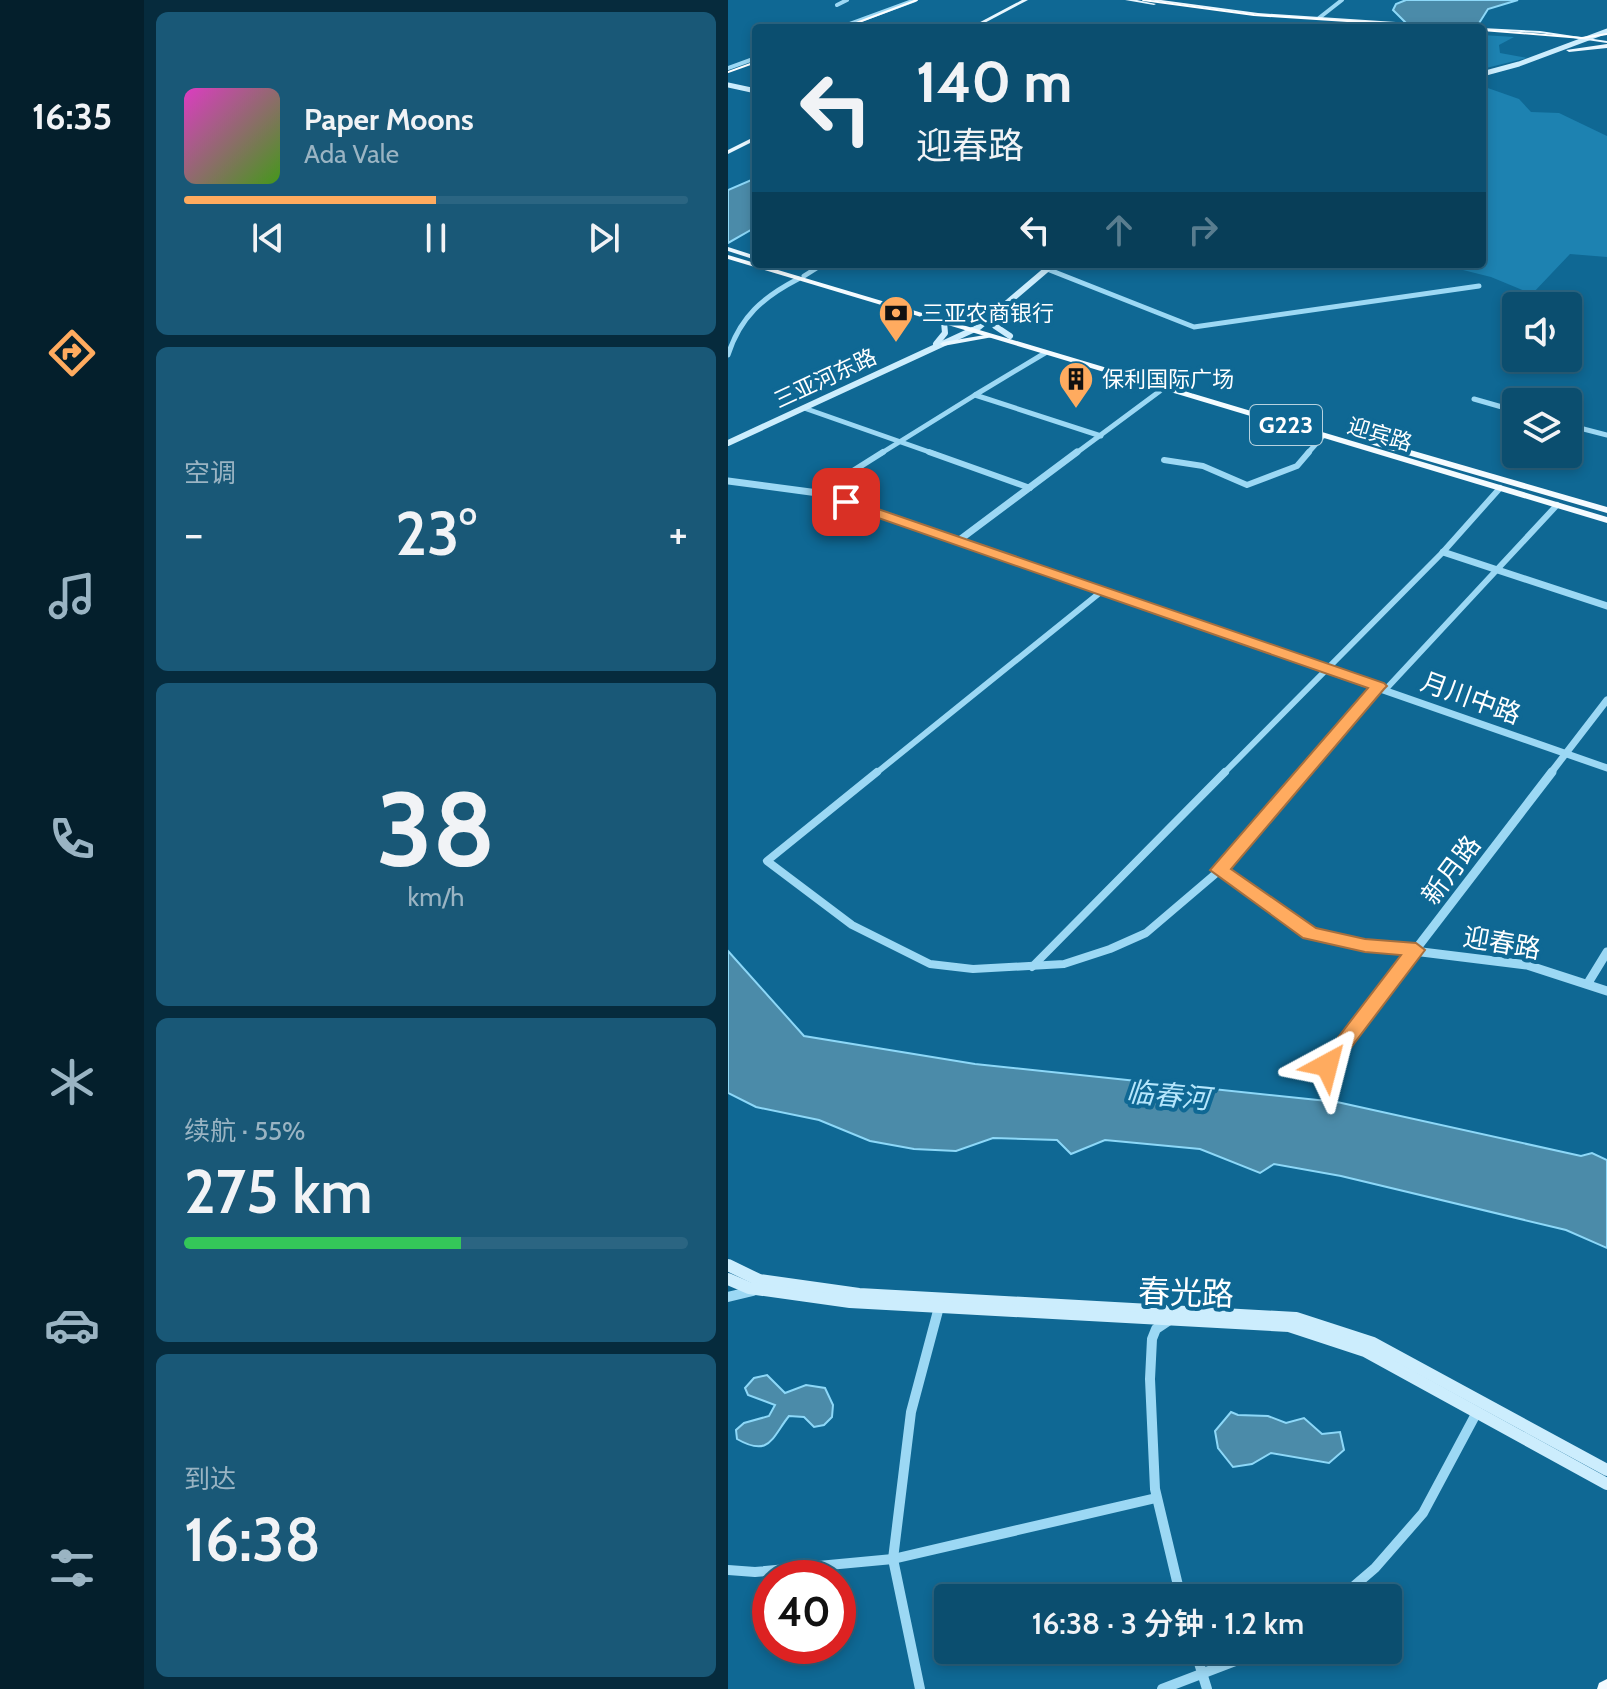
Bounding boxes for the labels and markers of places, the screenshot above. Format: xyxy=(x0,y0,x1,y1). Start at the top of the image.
bank icon: 三亚农商银行 xyxy=(877,294,915,344)
place label: 三亚农商银行 xyxy=(922,300,1054,327)
building icon: 保利国际广场 xyxy=(1057,360,1095,410)
place label: 保利国际广场 xyxy=(1102,366,1234,393)
pin xyxy=(812,468,880,536)

